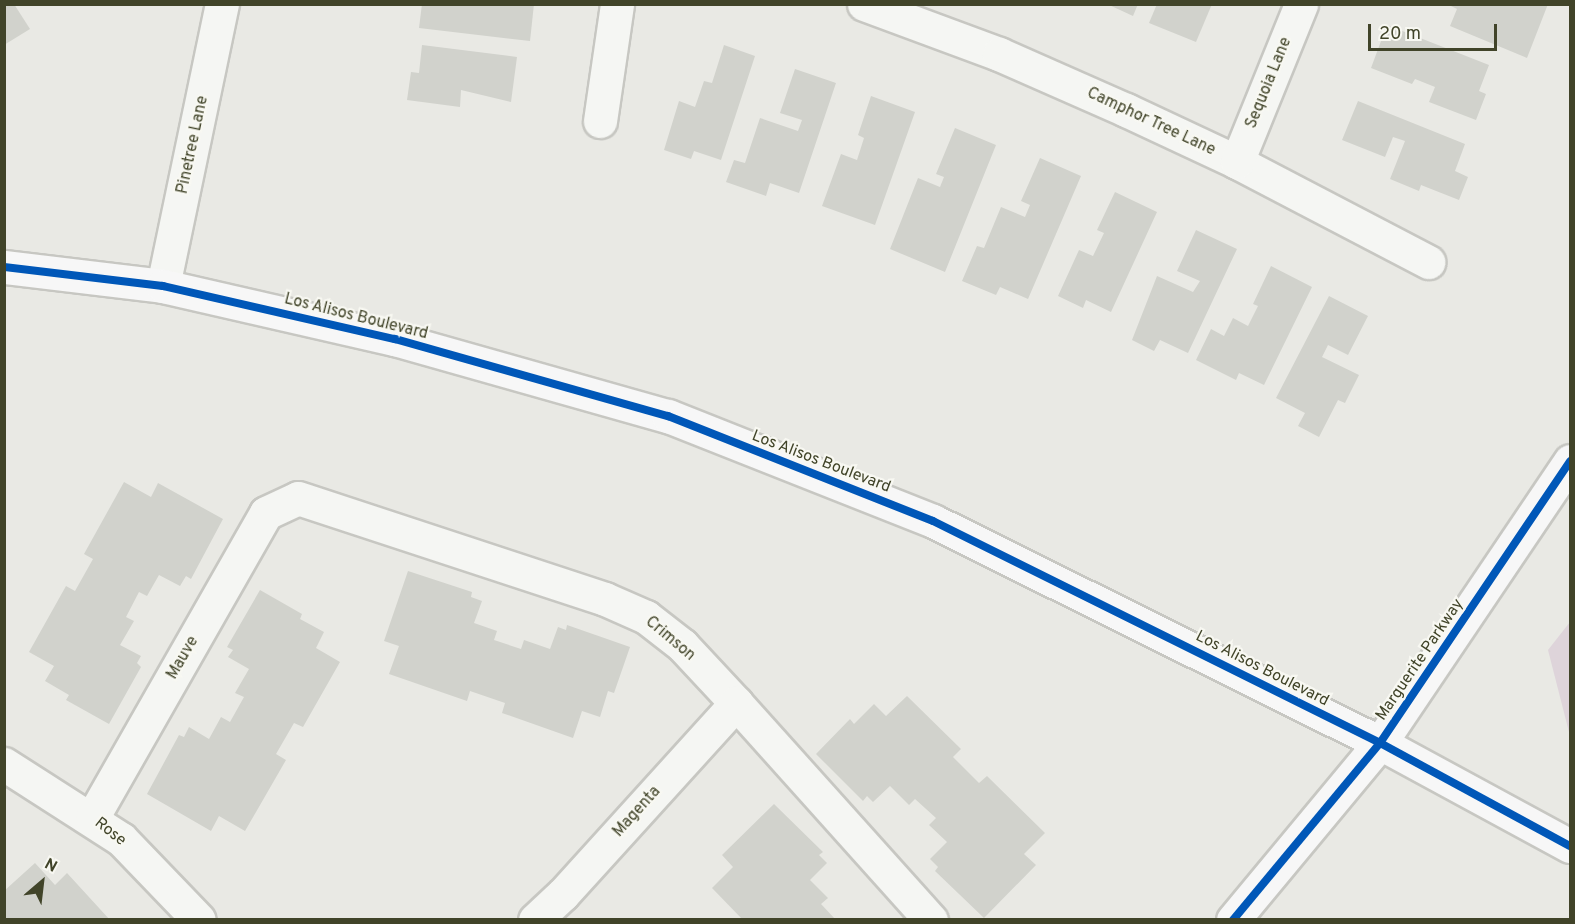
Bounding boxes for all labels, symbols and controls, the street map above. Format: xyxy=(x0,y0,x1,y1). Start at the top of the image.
scale bar xyxy=(1371,12,1500,50)
text: 20 m xyxy=(1379,23,1421,46)
street label: Sequoia Lane xyxy=(1242,35,1296,131)
street label: Camphor Tree Lane xyxy=(1083,84,1219,160)
street label: Pinetree Lane xyxy=(173,94,213,196)
street label: Los Alisos Boulevard xyxy=(282,290,430,344)
street label: Los Alisos Boulevard xyxy=(749,427,893,497)
street label: Marguerite Parkway xyxy=(1372,595,1468,725)
street label: Crimson xyxy=(641,613,699,665)
street label: Los Alisos Boulevard xyxy=(1192,627,1332,711)
street label: Mauve xyxy=(163,633,203,683)
street label: Magenta xyxy=(609,783,665,841)
street label: Rose xyxy=(90,814,130,850)
north arrow xyxy=(12,852,72,912)
text: N xyxy=(41,855,60,878)

